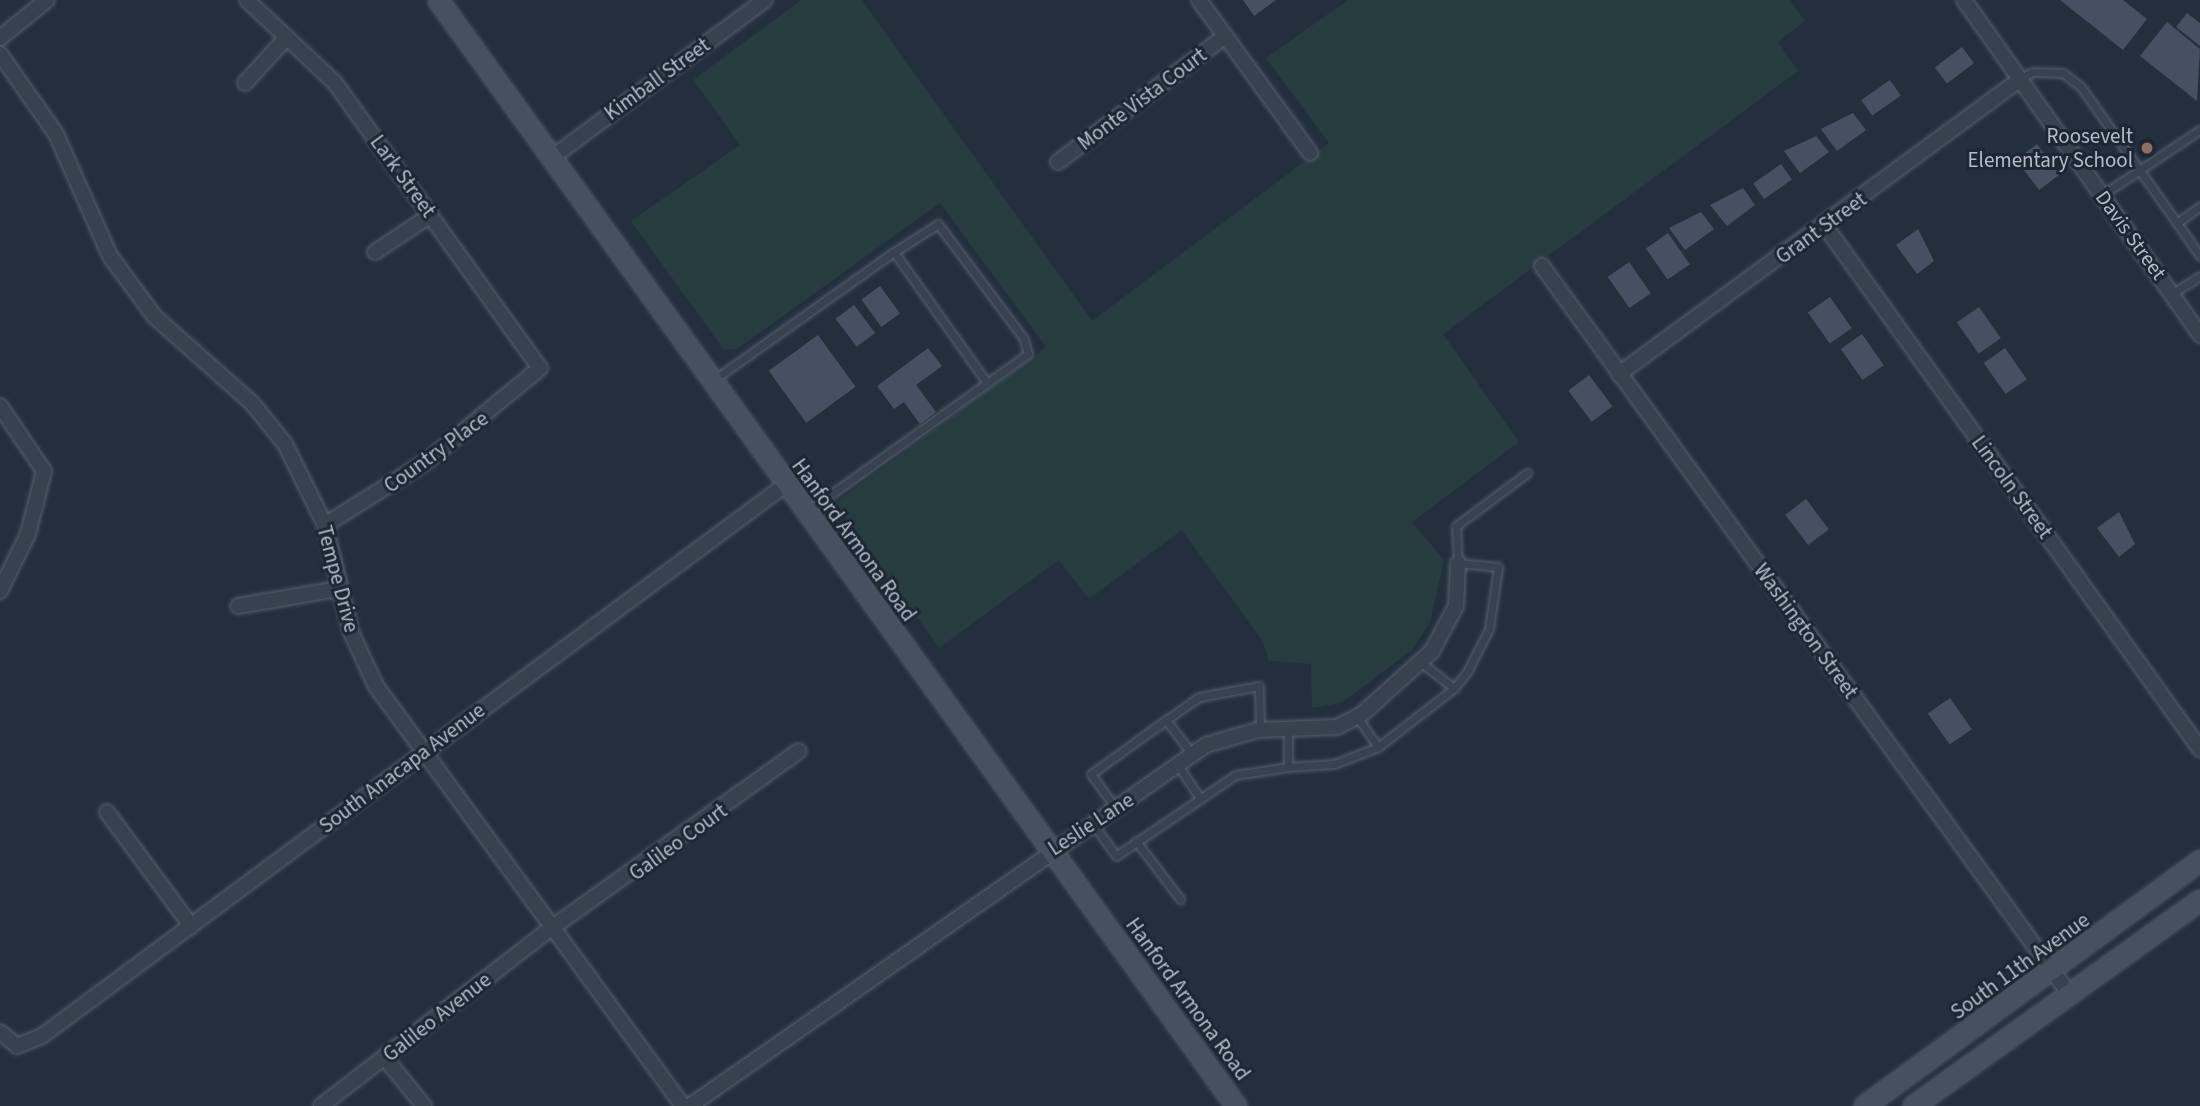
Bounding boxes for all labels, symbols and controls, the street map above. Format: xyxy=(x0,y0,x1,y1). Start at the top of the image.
street label: Kimball Street xyxy=(599,32,715,126)
street label: Monte Vista Court xyxy=(1073,42,1211,156)
place label: Roosevelt Elementary School xyxy=(1967,123,2133,173)
street label: Lark Street xyxy=(365,130,441,222)
marker: Roosevelt Elementary School xyxy=(2139,140,2155,156)
street label: Davis Street xyxy=(2090,185,2172,285)
street label: Grant Street xyxy=(1771,187,1871,269)
street label: Country Place xyxy=(379,406,493,498)
street label: Lincoln Street xyxy=(1966,431,2058,543)
street label: Hanford Armona Road xyxy=(787,454,921,626)
street label: Tempe Drive xyxy=(312,523,364,635)
street label: Washington Street xyxy=(1749,559,1863,703)
street label: South Anacapa Avenue xyxy=(314,697,490,839)
street label: Leslie Lane xyxy=(1043,787,1139,861)
street label: Galileo Court xyxy=(624,798,732,886)
street label: South 11th Avenue xyxy=(1946,907,2094,1025)
street label: Hanford Armona Road xyxy=(1121,913,1255,1085)
street label: Galileo Avenue xyxy=(378,967,496,1067)

